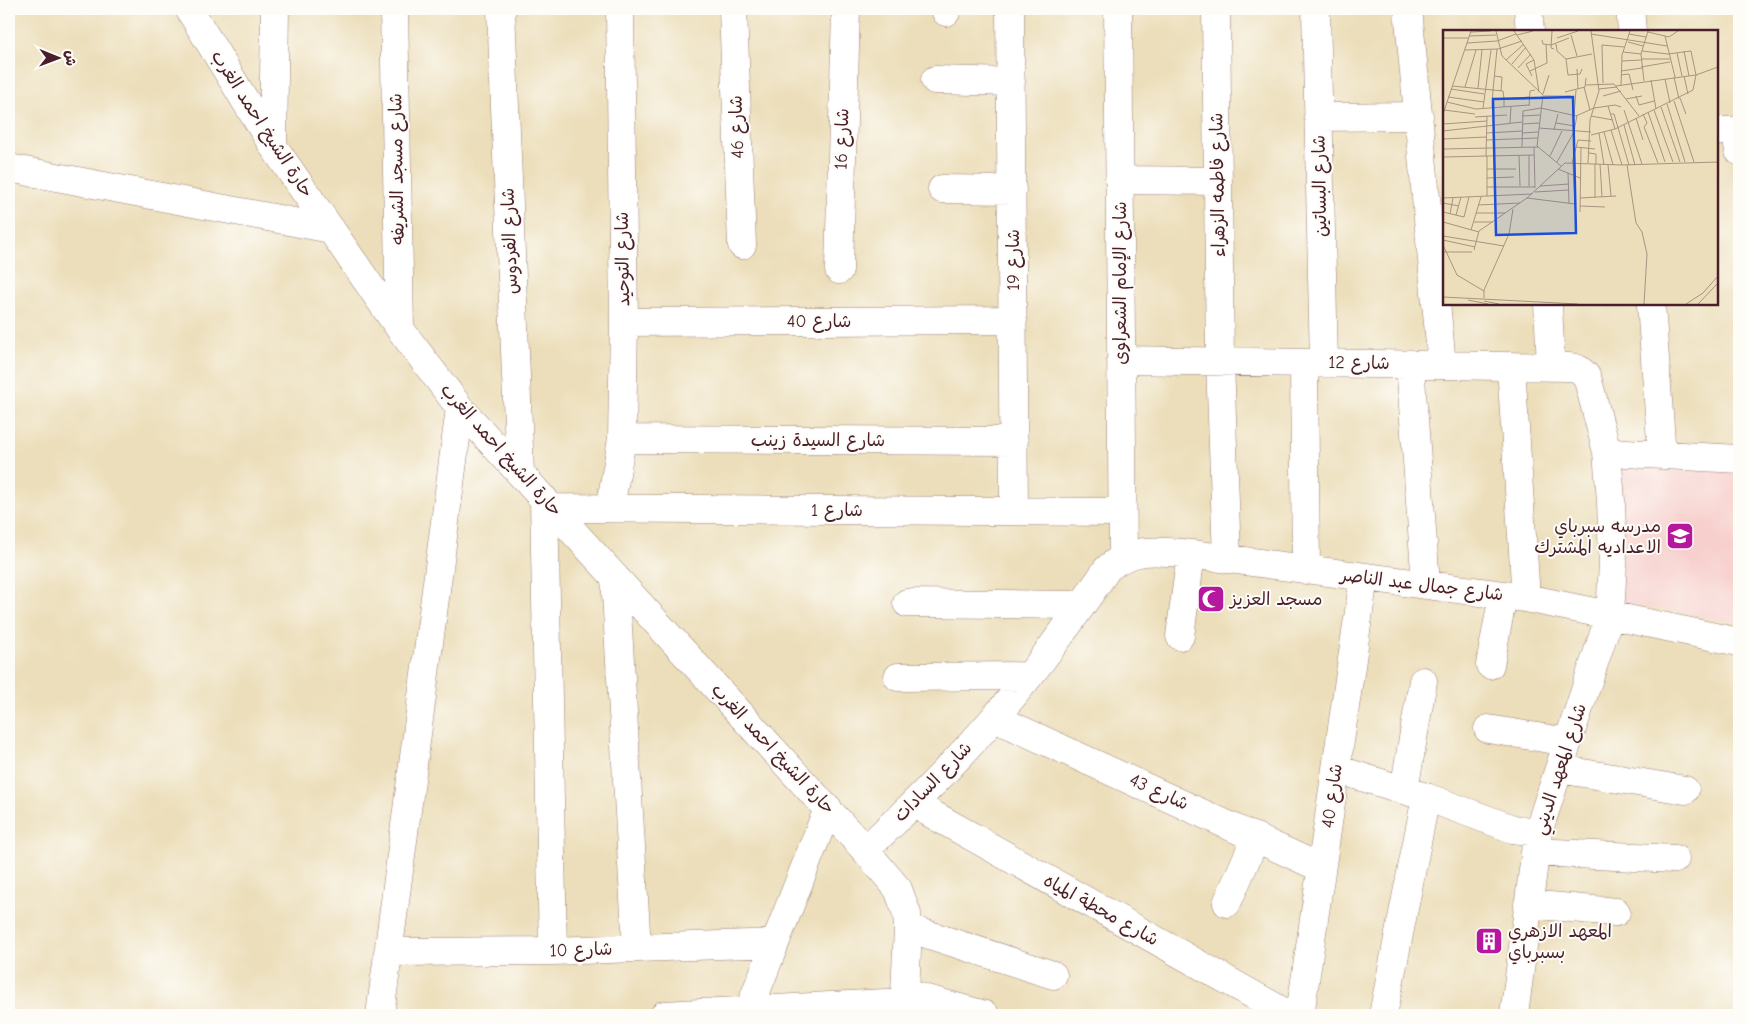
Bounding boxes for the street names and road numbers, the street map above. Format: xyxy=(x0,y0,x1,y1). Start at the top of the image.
street label: حارة الشيخ احمد الغرب xyxy=(206,46,317,202)
street label: شارع مسجد الشريفه xyxy=(385,93,410,245)
street label: شارع 46 xyxy=(725,95,750,159)
street label: شارع 16 xyxy=(830,108,855,170)
street label: شارع فاطمه الزهراء xyxy=(1206,113,1231,257)
street label: شارع البساتين xyxy=(1309,135,1332,237)
street label: شارع الفردوس xyxy=(498,187,523,295)
street label: شارع الإمام الشعراوى xyxy=(1110,201,1134,365)
street label: شارع التوحيد xyxy=(612,212,635,306)
street label: شارع 19 xyxy=(1003,229,1025,291)
street label: شارع 40 xyxy=(787,311,851,333)
street label: شارع 12 xyxy=(1328,352,1390,375)
street label: حارة الشيخ احمد الغرب xyxy=(435,379,566,521)
street label: شارع السيدة زينب xyxy=(751,430,885,452)
street label: شارع 1 xyxy=(811,500,863,522)
street label: شارع جمال عبد الناصر xyxy=(1337,564,1505,606)
street label: حارة الشيخ احمد الغرب xyxy=(706,679,839,819)
street label: شارع المعهد الديني xyxy=(1529,701,1596,839)
street label: شارع السادات xyxy=(890,738,977,827)
street label: شارع 40 xyxy=(1317,763,1348,830)
street label: شارع 43 xyxy=(1126,769,1192,816)
street label: شارع محطة المياه xyxy=(1039,870,1162,951)
street label: شارع 10 xyxy=(549,938,613,963)

